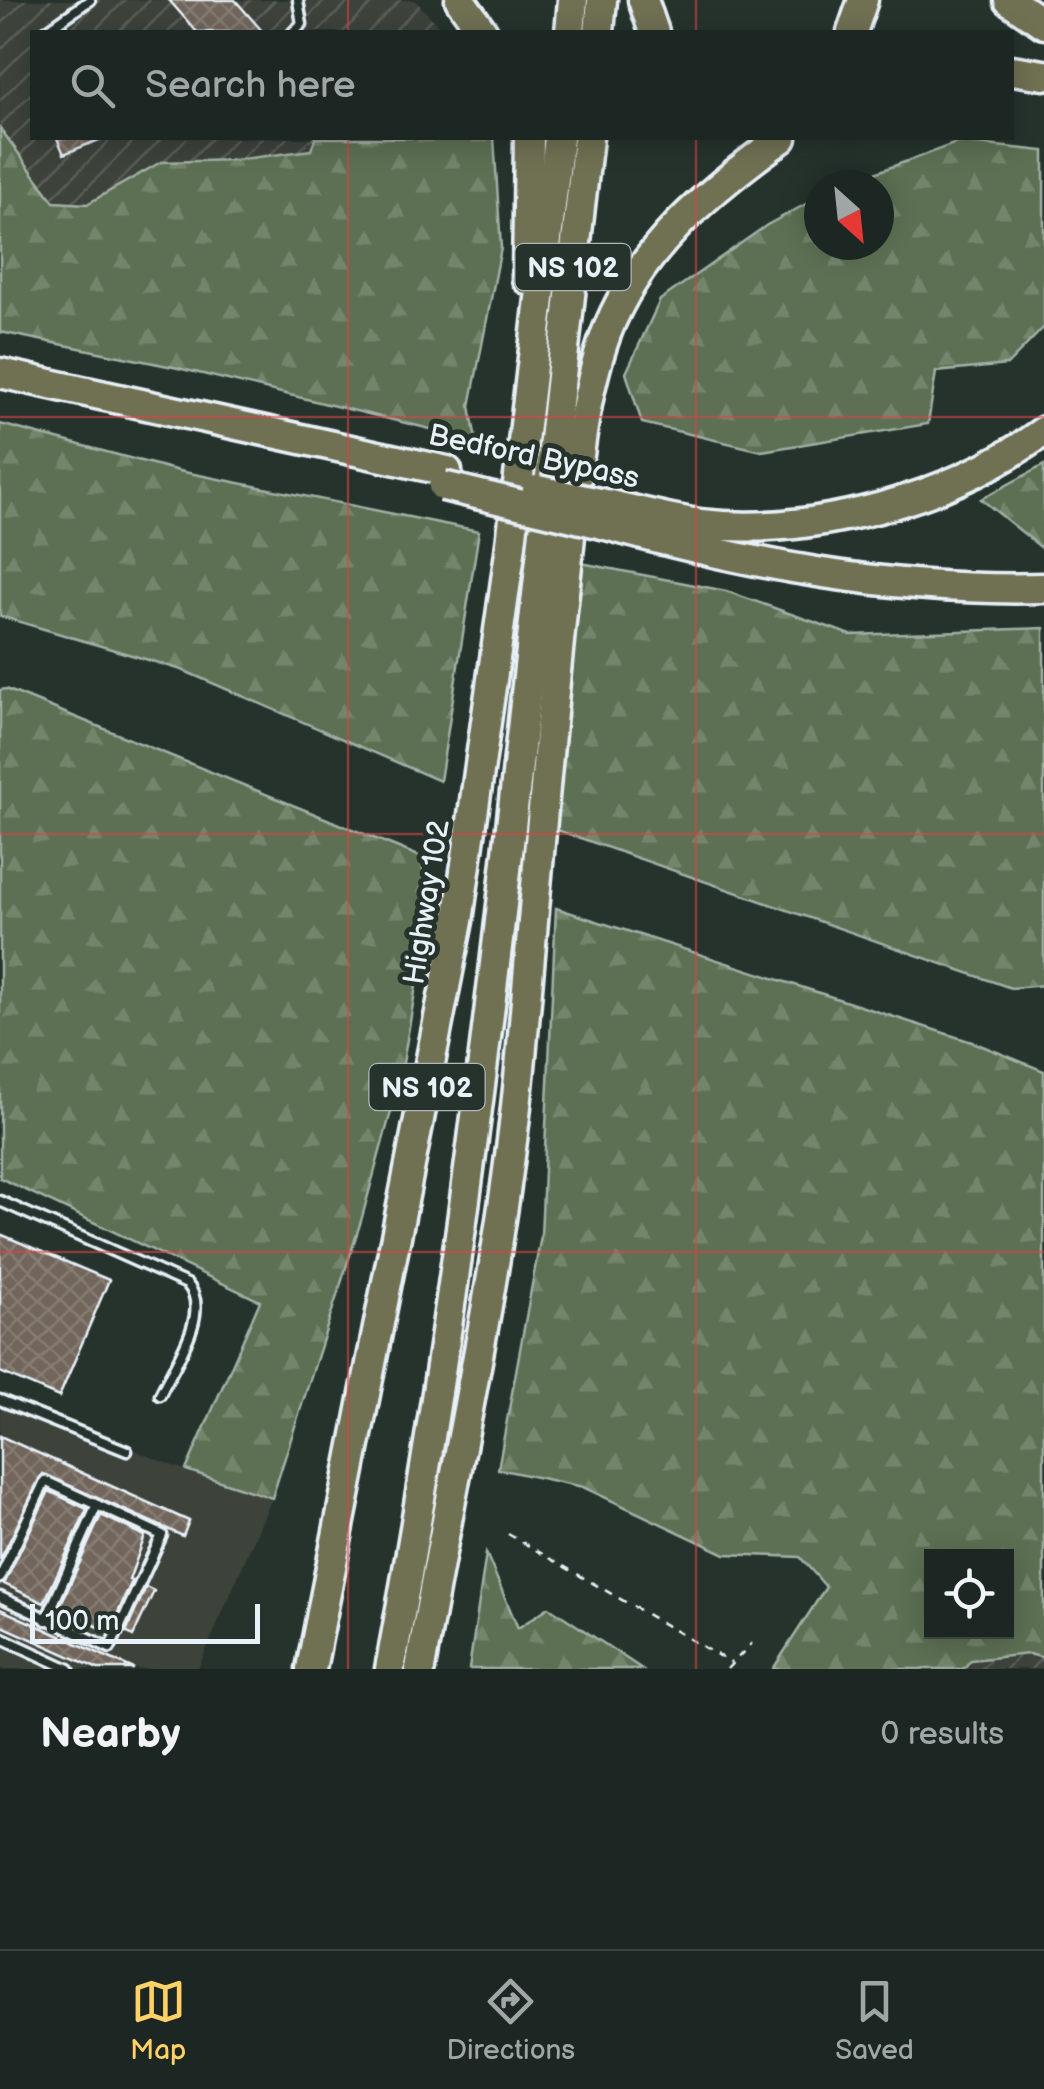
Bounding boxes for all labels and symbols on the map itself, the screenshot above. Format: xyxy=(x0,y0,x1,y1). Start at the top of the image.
north arrow xyxy=(804,170,894,260)
road number: NS 102 xyxy=(516,244,630,290)
street label: Bedford Bypass xyxy=(425,417,643,497)
street label: Highway 102 xyxy=(396,817,458,987)
road number: NS 102 xyxy=(370,1064,484,1110)
scale bar xyxy=(30,1599,260,1644)

